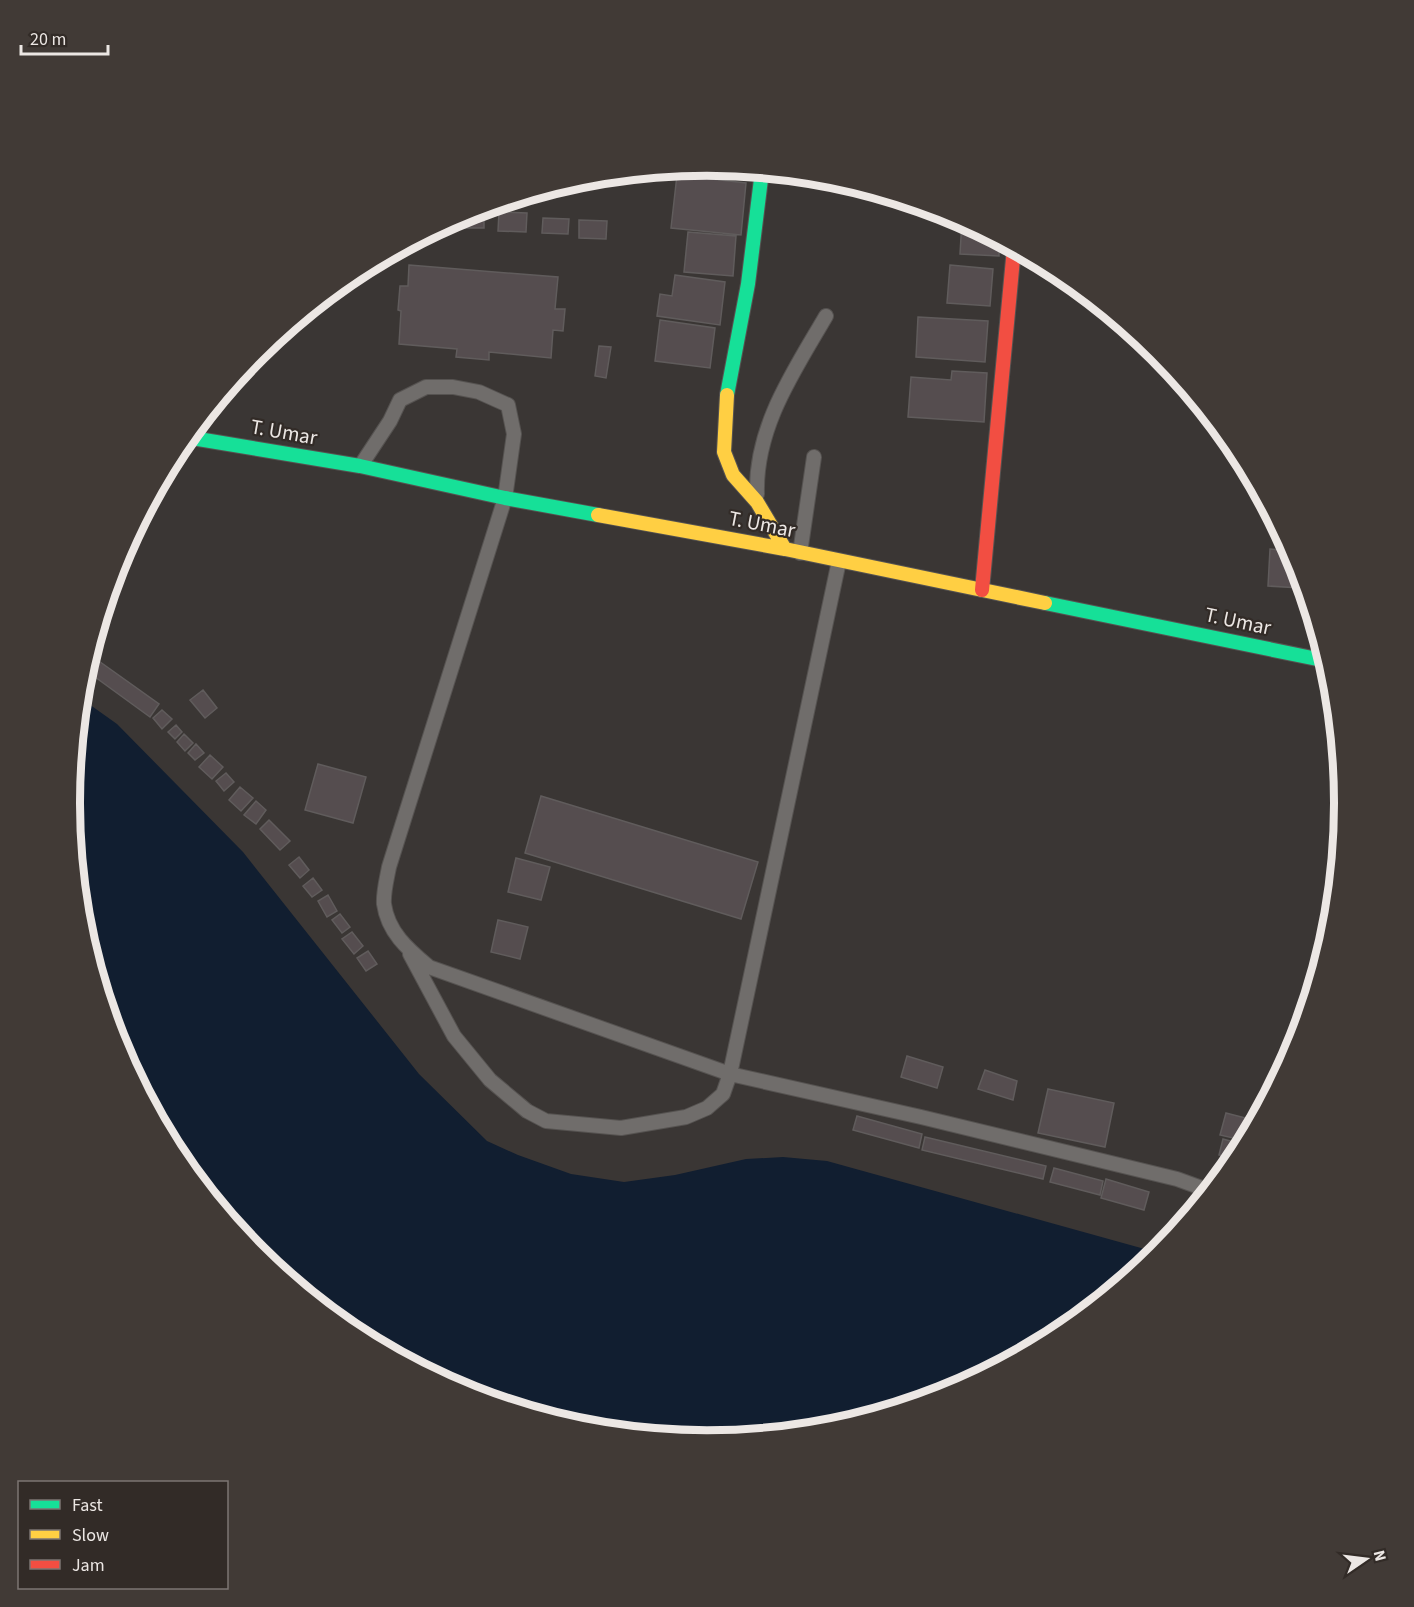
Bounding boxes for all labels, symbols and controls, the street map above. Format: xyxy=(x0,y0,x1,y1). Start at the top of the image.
scale bar xyxy=(21,18,108,56)
text: 20 m xyxy=(30,27,66,52)
street label: T. Umar xyxy=(248,411,320,453)
street label: T. Umar xyxy=(726,503,799,545)
street label: T. Umar xyxy=(1202,599,1275,643)
legend xyxy=(18,1481,228,1589)
text: Fast xyxy=(72,1493,103,1518)
text: Slow xyxy=(72,1523,109,1548)
north arrow xyxy=(1336,1529,1396,1589)
text: N xyxy=(1368,1548,1392,1563)
text: Jam xyxy=(72,1553,105,1578)

